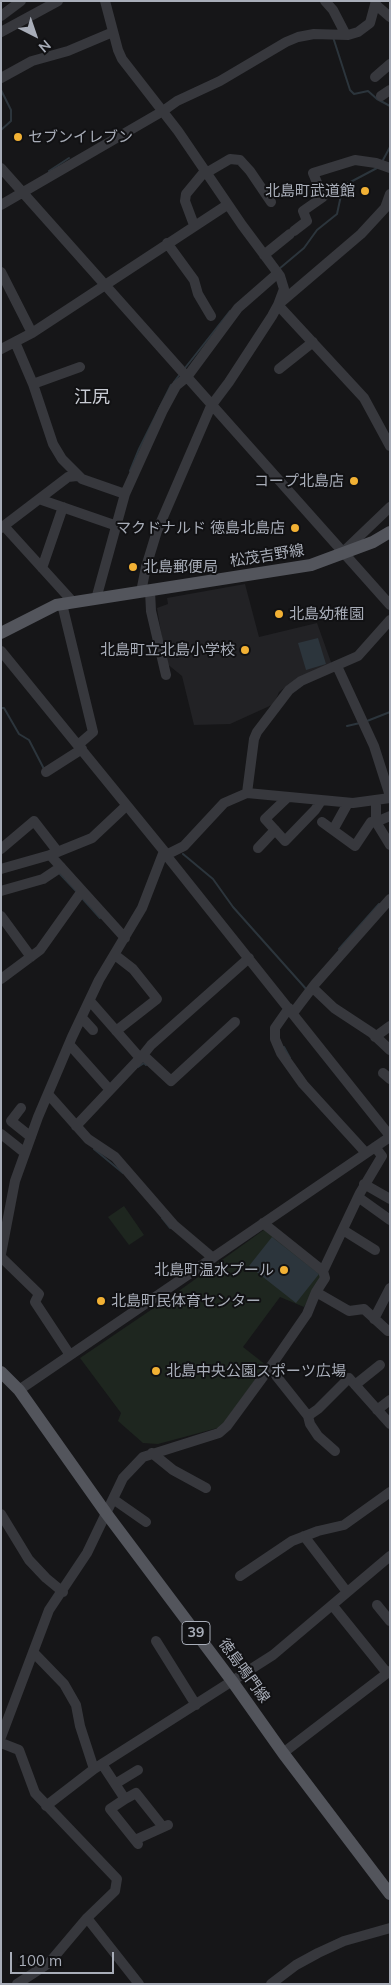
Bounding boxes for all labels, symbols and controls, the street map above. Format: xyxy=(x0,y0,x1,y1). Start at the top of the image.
north arrow xyxy=(10,10,60,60)
text: N xyxy=(35,36,55,57)
place label: セブンイレブン xyxy=(28,128,133,146)
marker: セブンイレブン xyxy=(12,131,24,143)
place label: 北島町武道館 xyxy=(265,182,355,200)
marker: 北島町武道館 xyxy=(359,185,371,197)
district label: 江尻 xyxy=(74,387,110,409)
place label: コープ北島店 xyxy=(254,472,344,490)
marker: コープ北島店 xyxy=(348,475,360,487)
place label: マクドナルド 徳島北島店 xyxy=(116,519,285,537)
marker: マクドナルド 徳島北島店 xyxy=(289,522,301,534)
street label: 松茂吉野線 xyxy=(229,541,305,571)
place label: 北島郵便局 xyxy=(143,558,218,576)
marker: 北島郵便局 xyxy=(127,561,139,573)
place label: 北島幼稚園 xyxy=(289,605,364,623)
marker: 北島幼稚園 xyxy=(273,608,285,620)
place label: 北島町立北島小学校 xyxy=(100,641,235,659)
marker: 北島町立北島小学校 xyxy=(239,644,251,656)
place label: 北島町温水プール xyxy=(154,1261,274,1279)
marker: 北島町温水プール xyxy=(278,1264,290,1276)
place label: 北島町民体育センター xyxy=(111,1292,261,1310)
marker: 北島町民体育センター xyxy=(95,1295,107,1307)
place label: 北島中央公園スポーツ広場 xyxy=(166,1362,346,1380)
marker: 北島中央公園スポーツ広場 xyxy=(150,1365,162,1377)
road number: 39 xyxy=(182,1622,210,1645)
street label: 徳島鳴門線 xyxy=(215,1635,273,1707)
scale bar xyxy=(12,1942,116,1974)
text: 100 m xyxy=(18,1951,62,1970)

